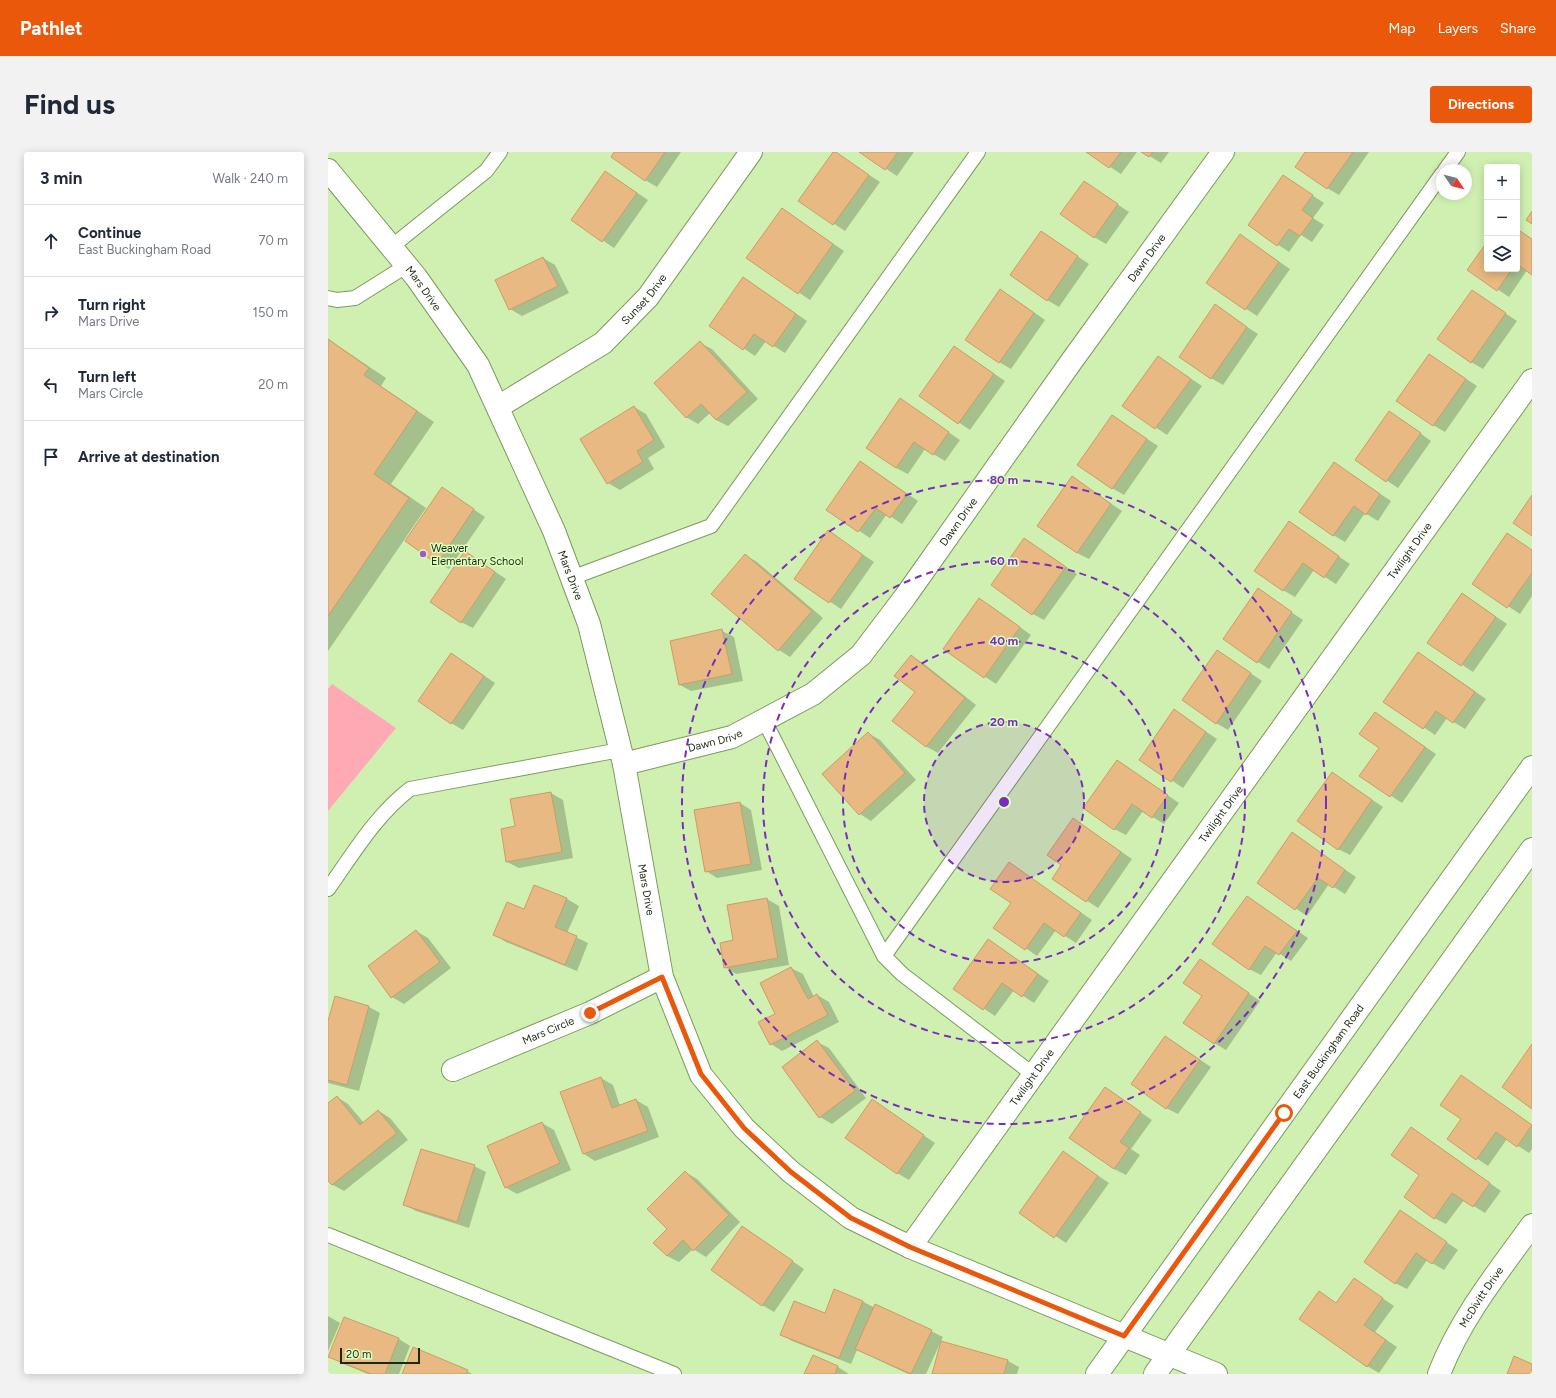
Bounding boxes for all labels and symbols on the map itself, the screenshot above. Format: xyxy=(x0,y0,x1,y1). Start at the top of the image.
north arrow xyxy=(1436,164,1472,200)
street label: Dawn Drive xyxy=(1125,231,1168,284)
street label: Mars Drive xyxy=(403,263,444,313)
street label: Sunset Drive xyxy=(618,271,669,327)
text: 80 m xyxy=(990,473,1018,487)
street label: Dawn Drive xyxy=(937,495,980,548)
street label: Twilight Drive xyxy=(1385,520,1434,582)
place label: Weaver Elementary School xyxy=(431,542,523,568)
marker: Weaver Elementary School xyxy=(418,549,428,559)
street label: Mars Drive xyxy=(555,549,586,602)
text: 60 m xyxy=(990,554,1018,568)
text: 40 m xyxy=(990,634,1018,648)
text: 20 m xyxy=(990,715,1018,729)
street label: Dawn Drive xyxy=(686,726,745,754)
street label: Twilight Drive xyxy=(1196,783,1246,845)
centre of rings xyxy=(997,795,1011,809)
street label: Mars Drive xyxy=(635,863,657,916)
street label: East Buckingham Road xyxy=(1290,1002,1366,1101)
route end xyxy=(581,1004,599,1022)
street label: Mars Circle xyxy=(520,1014,576,1047)
street label: Twilight Drive xyxy=(1007,1046,1057,1108)
route start xyxy=(1275,1104,1293,1122)
street label: McDivitt Drive xyxy=(1456,1264,1506,1330)
scale bar xyxy=(340,1346,420,1365)

